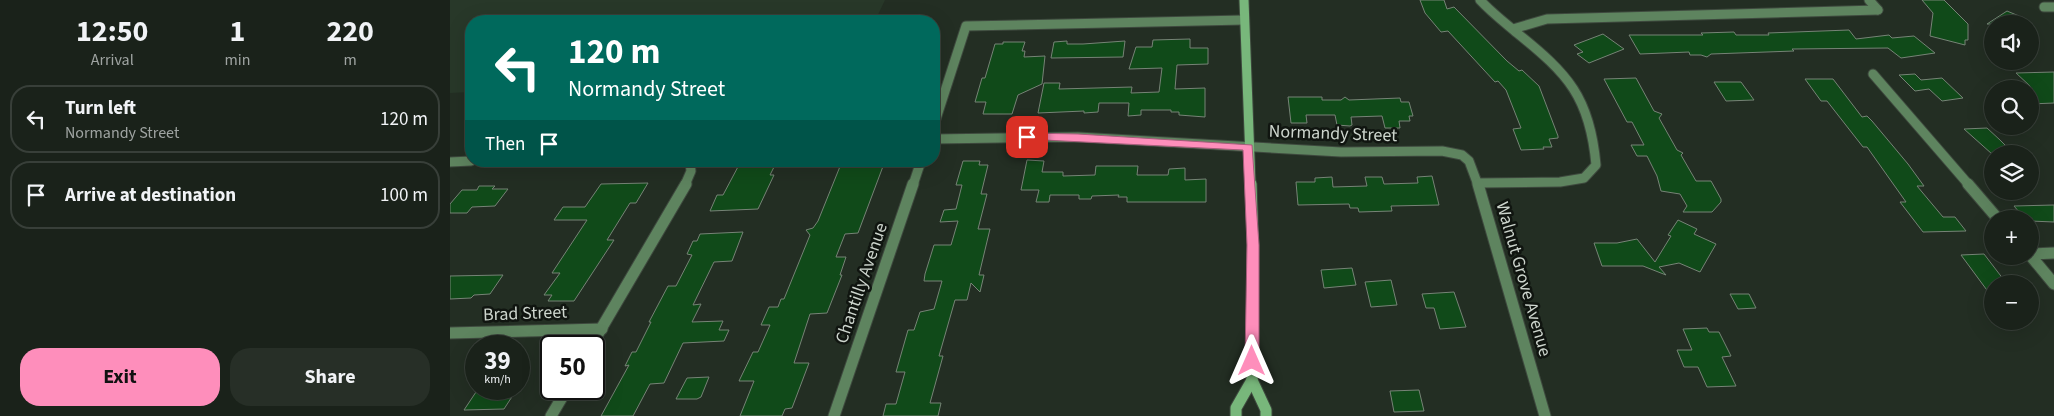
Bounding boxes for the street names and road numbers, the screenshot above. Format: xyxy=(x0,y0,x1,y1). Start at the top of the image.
street label: Normandy Street xyxy=(1268,119,1398,148)
street label: Walnut Grove Avenue xyxy=(1489,199,1558,360)
street label: Chantilly Avenue xyxy=(829,219,894,347)
street label: Brad Street xyxy=(483,300,568,327)

